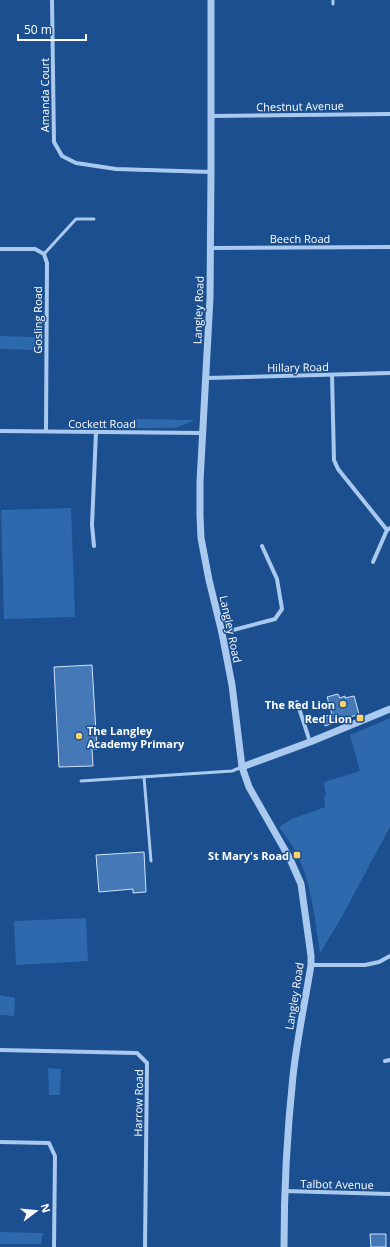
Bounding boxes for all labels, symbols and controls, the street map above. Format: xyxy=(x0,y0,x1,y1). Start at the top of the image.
scale bar xyxy=(18,16,86,42)
text: 50 m xyxy=(24,21,52,38)
street label: Amanda Court xyxy=(37,58,52,132)
street label: Chestnut Avenue xyxy=(256,98,344,114)
street label: Beech Road xyxy=(270,231,330,246)
street label: Langley Road xyxy=(189,276,207,344)
street label: Gosling Road xyxy=(30,286,45,354)
street label: Hillary Road xyxy=(267,359,329,375)
street label: Cockett Road xyxy=(68,416,136,431)
street label: Langley Road xyxy=(217,594,245,664)
place label: The Red Lion xyxy=(265,697,335,712)
marker: The Red Lion xyxy=(338,699,348,709)
place label: Red Lion xyxy=(305,711,352,726)
marker: Red Lion xyxy=(355,713,365,723)
place label: The Langley Academy Primary xyxy=(87,723,185,751)
marker: The Langley Academy Primary xyxy=(74,731,84,741)
place label: St Mary's Road xyxy=(208,848,289,863)
marker: St Mary's Road xyxy=(292,850,302,860)
street label: Langley Road xyxy=(281,961,307,1031)
street label: Harrow Road xyxy=(130,1069,146,1137)
street label: Talbot Avenue xyxy=(300,1176,374,1192)
north arrow xyxy=(16,1191,56,1231)
text: N xyxy=(38,1202,55,1214)

